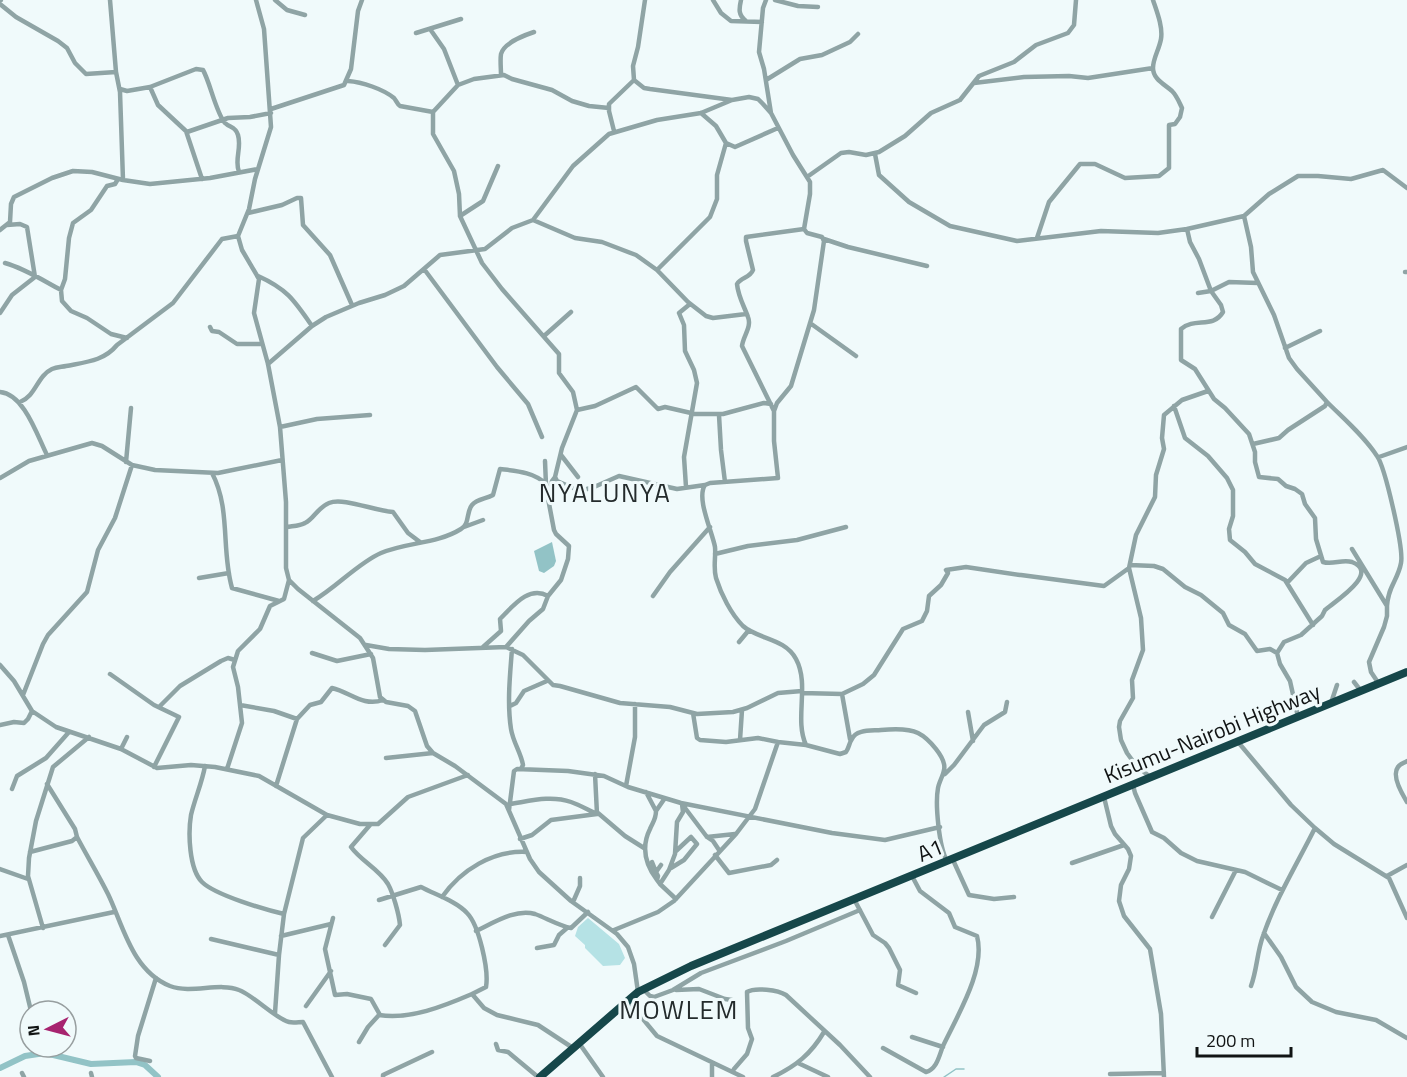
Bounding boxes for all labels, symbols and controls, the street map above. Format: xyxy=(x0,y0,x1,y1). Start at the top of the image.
district label: NYALUNYA xyxy=(539,473,671,512)
street label: Kisumu-Nairobi Highway xyxy=(1099,674,1326,792)
street label: A1 xyxy=(912,829,948,871)
district label: MOWLEM xyxy=(619,990,739,1029)
north arrow xyxy=(18,999,78,1059)
scale bar xyxy=(1197,1020,1292,1058)
text: N xyxy=(21,1024,46,1037)
text: 200 m xyxy=(1206,1027,1255,1054)

